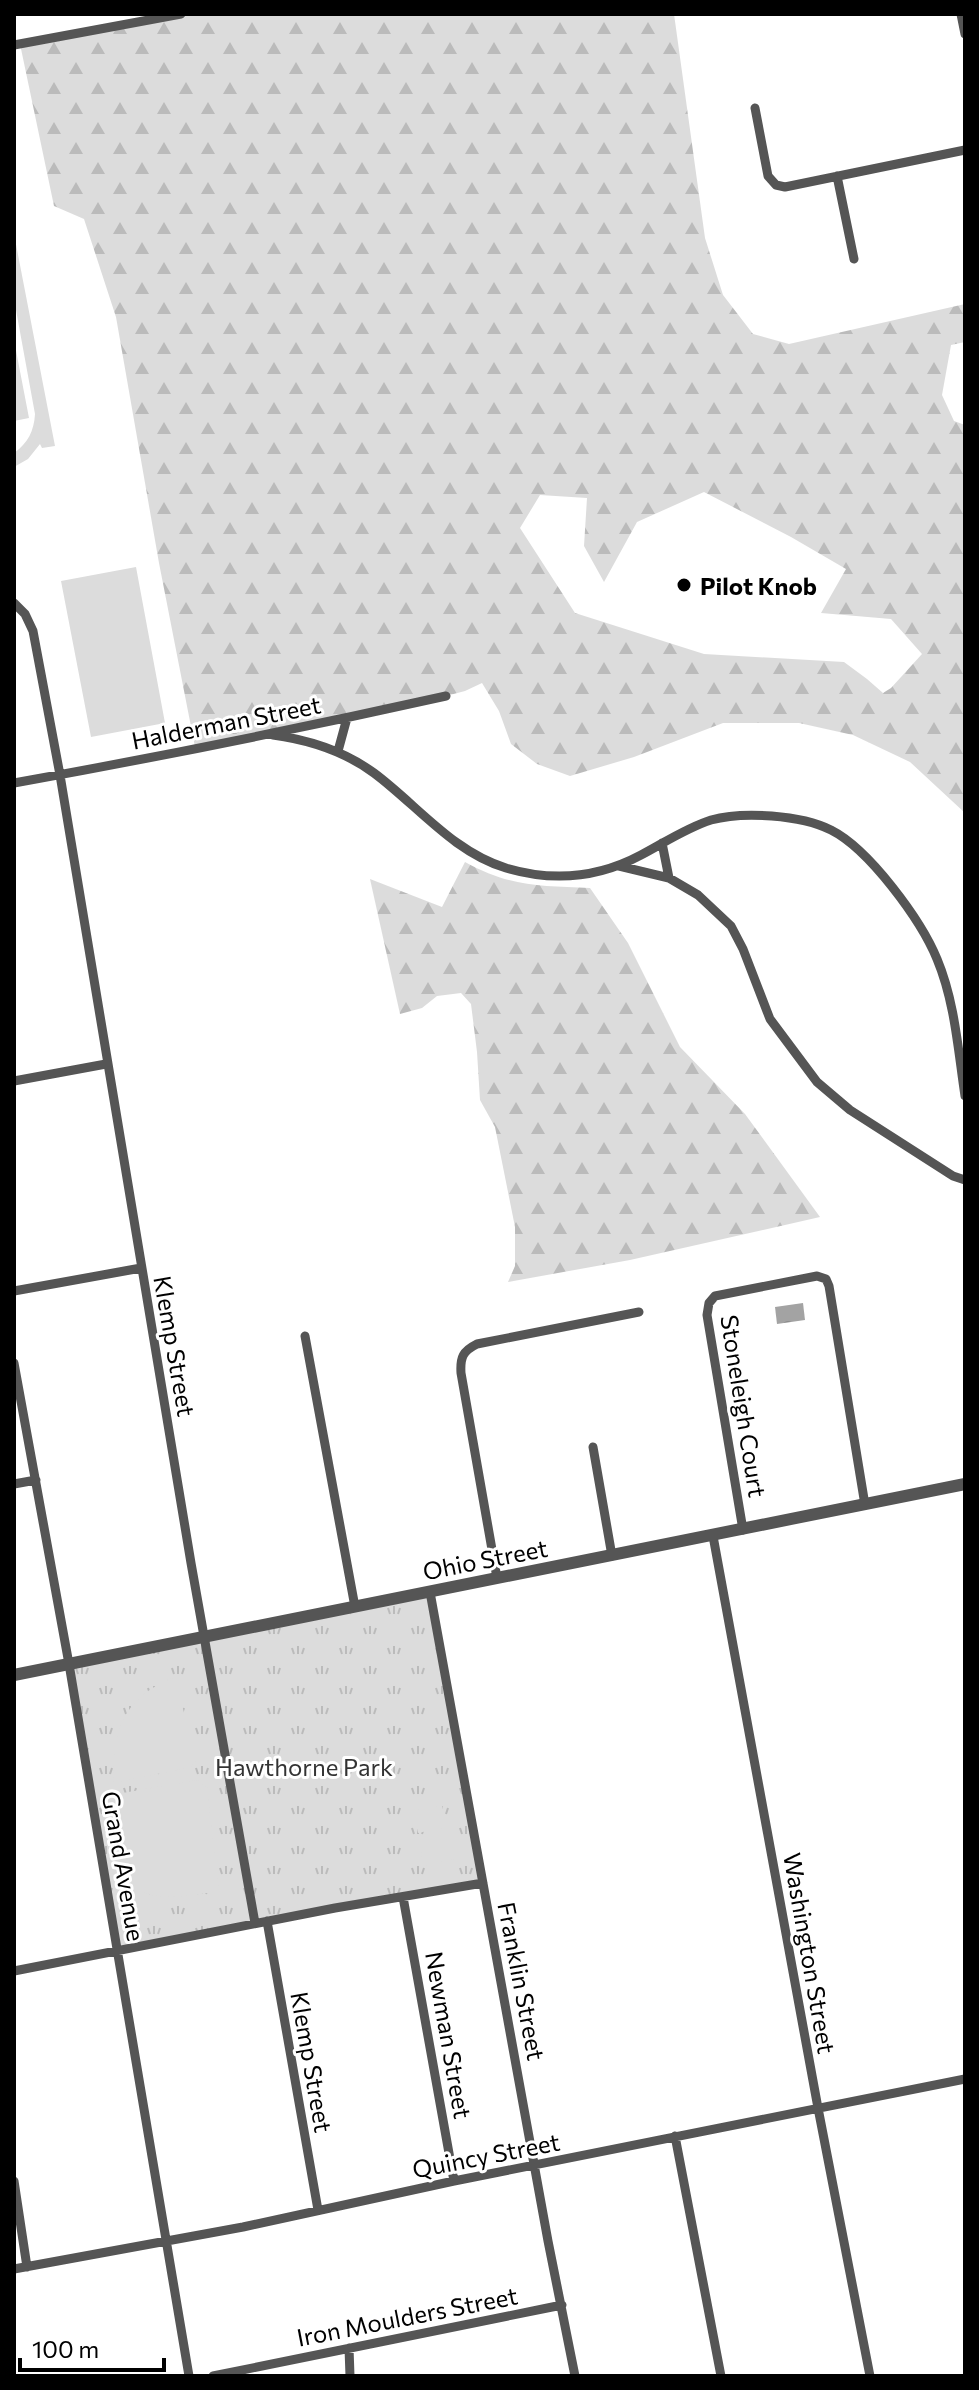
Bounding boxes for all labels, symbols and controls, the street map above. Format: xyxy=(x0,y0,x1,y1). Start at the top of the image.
place label: Pilot Knob xyxy=(700,571,817,600)
marker: Pilot Knob xyxy=(675,576,693,594)
street label: Halderman Street xyxy=(129,689,323,755)
street label: Klemp Street xyxy=(148,1273,202,1419)
street label: Stoneleigh Court xyxy=(715,1313,773,1499)
street label: Ohio Street xyxy=(420,1533,550,1585)
park label: Hawthorne Park xyxy=(215,1752,393,1781)
street label: Grand Avenue xyxy=(97,1789,151,1943)
street label: Washington Street xyxy=(778,1850,842,2056)
street label: Franklin Street xyxy=(492,1899,552,2063)
street label: Newman Street xyxy=(420,1949,478,2121)
street label: Klemp Street xyxy=(285,1989,339,2135)
street label: Quincy Street xyxy=(410,2126,562,2184)
street label: Iron Moulders Street xyxy=(294,2280,520,2352)
scale bar xyxy=(20,2322,164,2372)
text: 100 m xyxy=(32,2334,99,2363)

